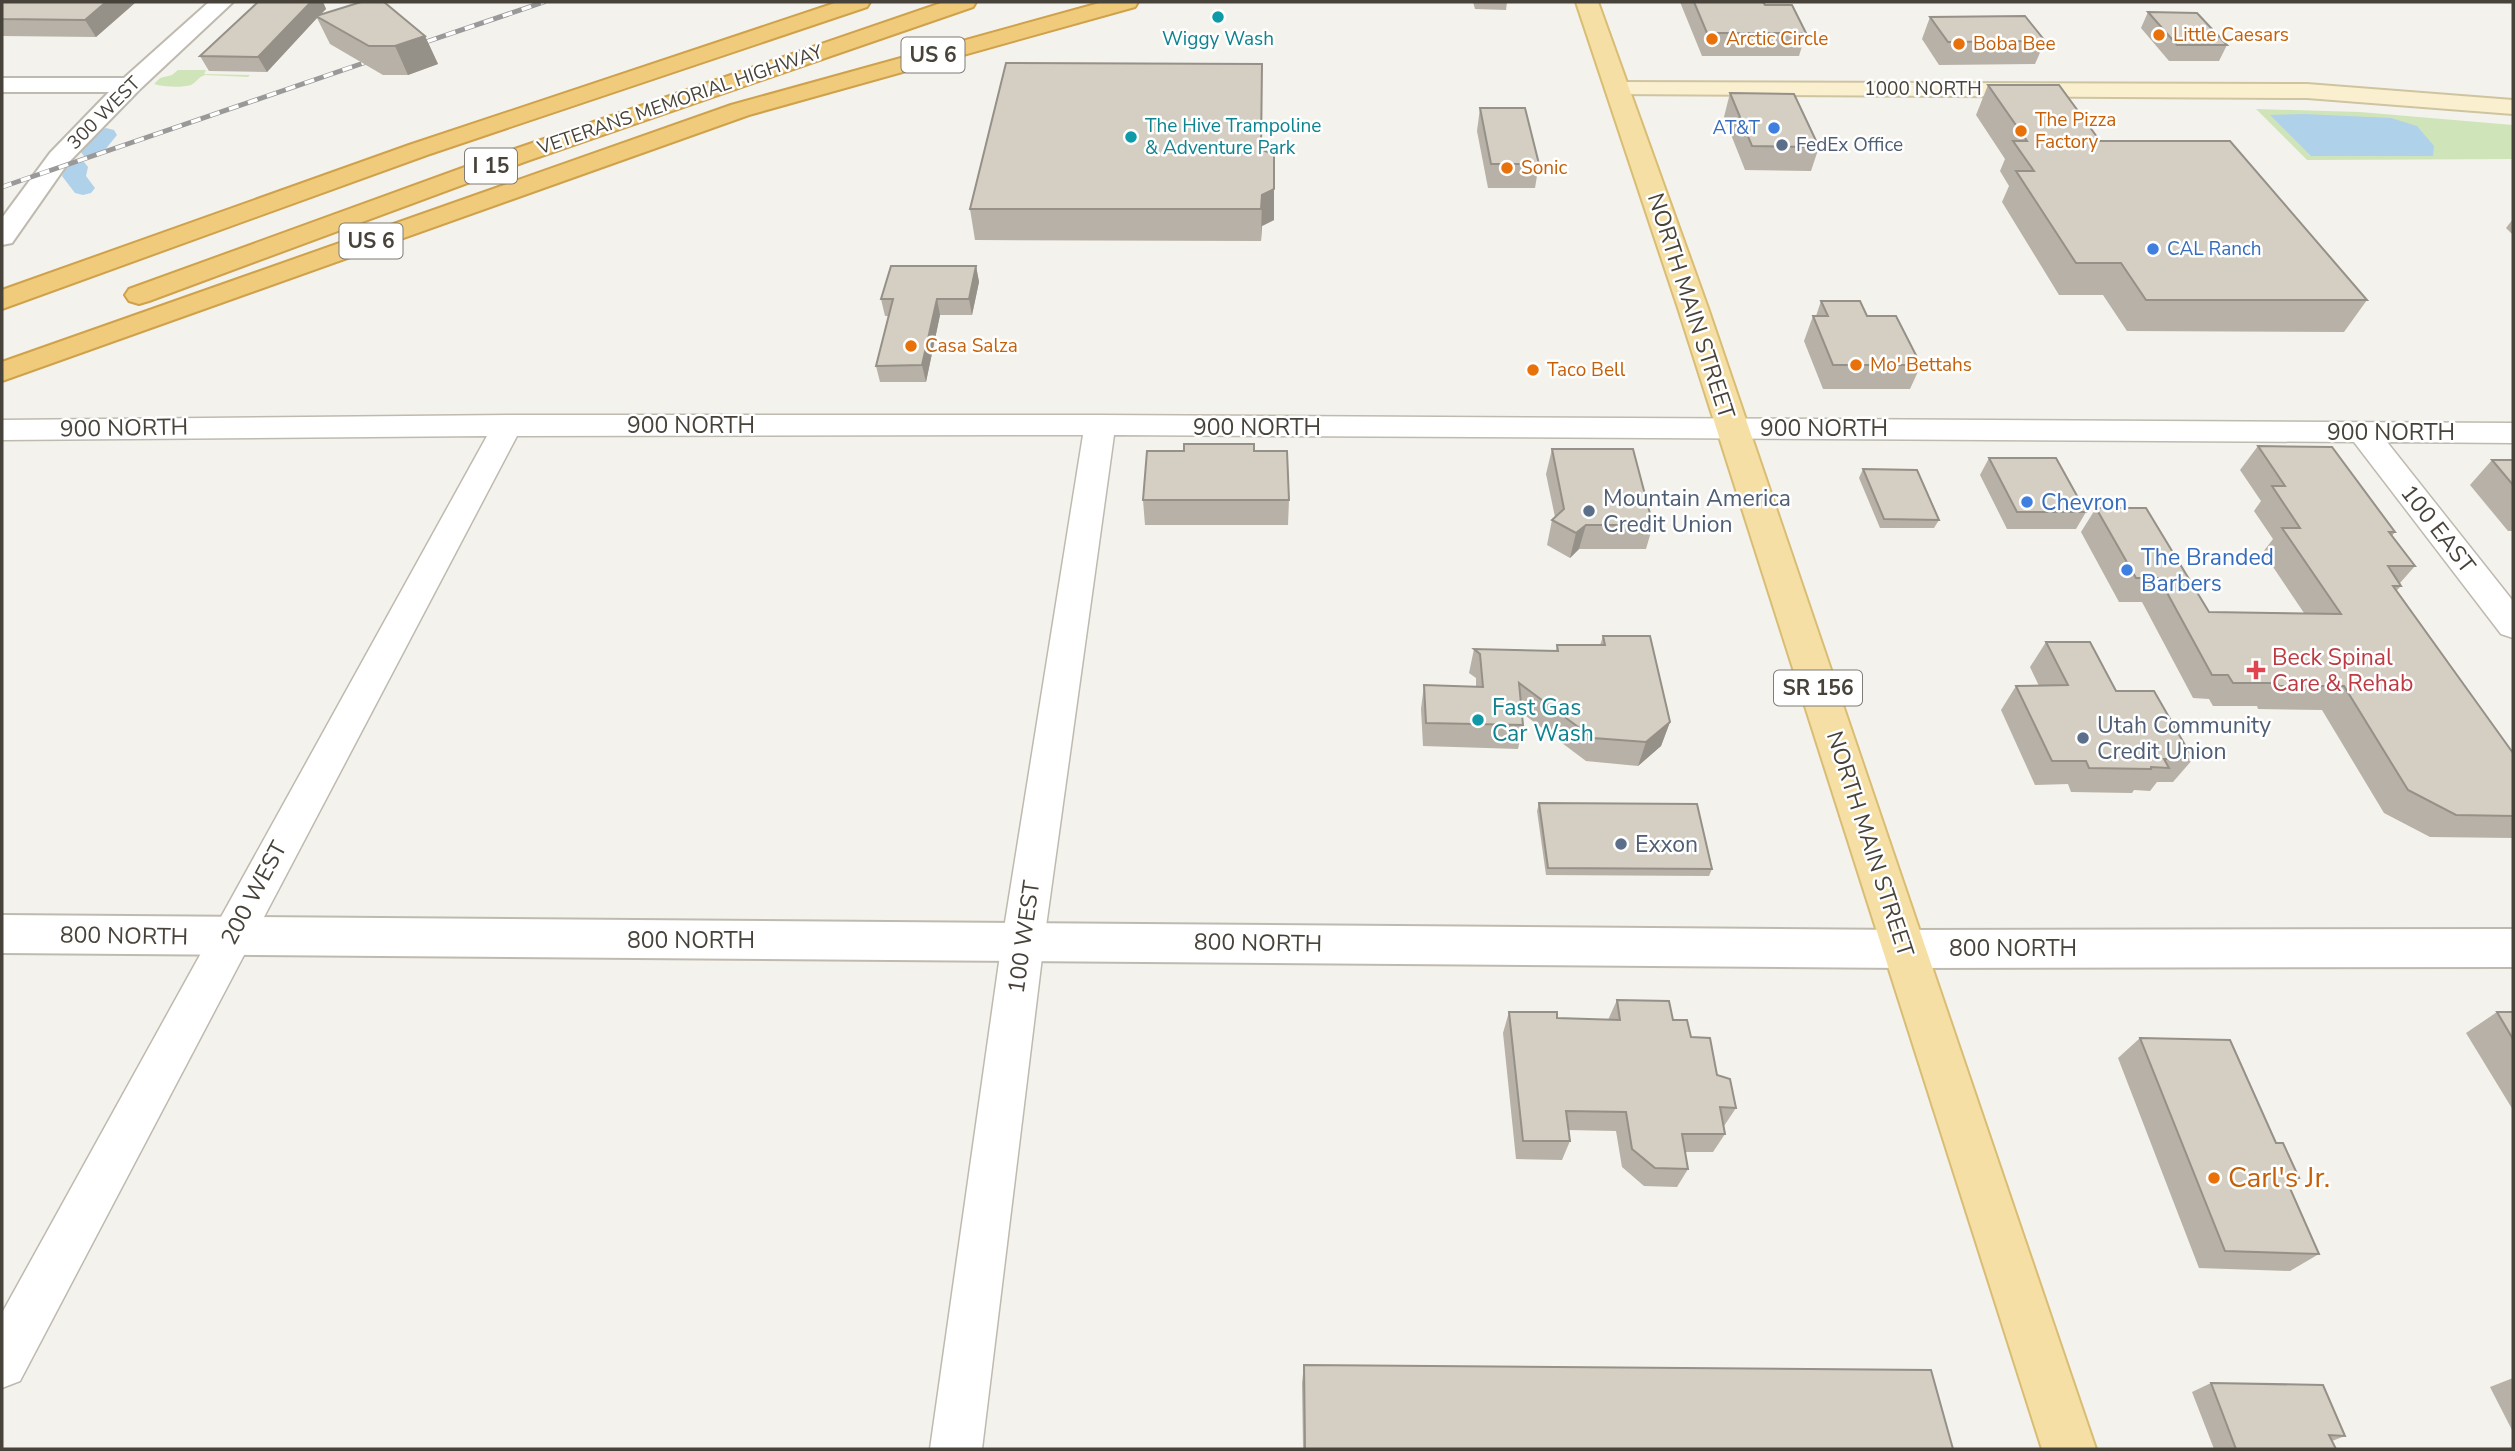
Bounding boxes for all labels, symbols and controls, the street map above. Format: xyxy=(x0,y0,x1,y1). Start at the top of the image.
marker: Wiggy Wash xyxy=(1210,9,1226,25)
place label: Little Caesars xyxy=(2173,22,2289,48)
place label: Wiggy Wash xyxy=(1162,26,1274,52)
place label: Arctic Circle xyxy=(1726,26,1828,52)
marker: Little Caesars xyxy=(2151,27,2167,43)
marker: Arctic Circle xyxy=(1704,31,1720,47)
place label: Boba Bee xyxy=(1973,31,2056,57)
marker: Boba Bee xyxy=(1951,36,1967,52)
road number: US 6 xyxy=(902,38,964,72)
street label: VETERANS MEMORIAL HIGHWAY xyxy=(533,39,826,161)
street label: 300 WEST xyxy=(62,70,147,155)
street label: 1000 NORTH xyxy=(1864,76,1982,102)
place label: The Pizza Factory xyxy=(2035,107,2116,155)
place label: The Hive Trampoline & Adventure Park xyxy=(1145,113,1321,161)
place label: AT&T xyxy=(1713,115,1761,141)
marker: AT&T xyxy=(1766,120,1782,136)
marker: The Pizza Factory xyxy=(2013,123,2029,139)
marker: The Hive Trampoline & Adventure Park xyxy=(1123,129,1139,145)
place label: FedEx Office xyxy=(1796,132,1903,158)
marker: FedEx Office xyxy=(1774,137,1790,153)
road number: I 15 xyxy=(465,148,517,184)
place label: Sonic xyxy=(1521,155,1567,181)
marker: Sonic xyxy=(1499,160,1515,176)
street label: NORTH MAIN STREET xyxy=(1640,189,1742,423)
road number: US 6 xyxy=(340,224,402,258)
place label: CAL Ranch xyxy=(2167,236,2262,262)
marker: CAL Ranch xyxy=(2145,241,2161,257)
place label: Casa Salza xyxy=(925,333,1018,359)
marker: Casa Salza xyxy=(903,338,919,354)
place label: Mo' Bettahs xyxy=(1870,352,1972,378)
place label: Taco Bell xyxy=(1547,357,1626,383)
marker: Mo' Bettahs xyxy=(1848,357,1864,373)
marker: Taco Bell xyxy=(1525,362,1541,378)
street label: 900 NORTH xyxy=(627,410,755,441)
street label: 900 NORTH xyxy=(60,411,188,445)
street label: 900 NORTH xyxy=(1193,412,1321,443)
street label: 900 NORTH xyxy=(1760,413,1888,444)
street label: 900 NORTH xyxy=(2327,417,2455,448)
street label: 100 EAST xyxy=(2394,478,2483,580)
place label: Mountain America Credit Union xyxy=(1603,483,1791,540)
place label: Chevron xyxy=(2041,487,2127,518)
marker: Chevron xyxy=(2019,494,2035,510)
marker: Mountain America Credit Union xyxy=(1581,503,1597,519)
place label: The Branded Barbers xyxy=(2141,542,2274,599)
marker: The Branded Barbers xyxy=(2119,562,2135,578)
place label: Beck Spinal Care & Rehab xyxy=(2272,642,2413,699)
marker: Beck Spinal Care & Rehab xyxy=(2246,660,2266,680)
road number: SR 156 xyxy=(1774,670,1862,706)
place label: Fast Gas Car Wash xyxy=(1492,692,1594,749)
place label: Utah Community Credit Union xyxy=(2097,710,2271,767)
marker: Fast Gas Car Wash xyxy=(1470,712,1486,728)
street label: NORTH MAIN STREET xyxy=(1819,727,1921,961)
marker: Utah Community Credit Union xyxy=(2075,730,2091,746)
place label: Exxon xyxy=(1635,829,1698,860)
street label: 200 WEST xyxy=(214,836,294,950)
marker: Exxon xyxy=(1613,836,1629,852)
street label: 100 WEST xyxy=(1001,879,1047,995)
street label: 800 NORTH xyxy=(60,919,188,953)
street label: 800 NORTH xyxy=(627,925,755,956)
street label: 800 NORTH xyxy=(1194,926,1322,960)
street label: 800 NORTH xyxy=(1949,933,2077,964)
place label: Carl's Jr. xyxy=(2228,1159,2330,1197)
marker: Carl's Jr. xyxy=(2206,1170,2222,1186)

